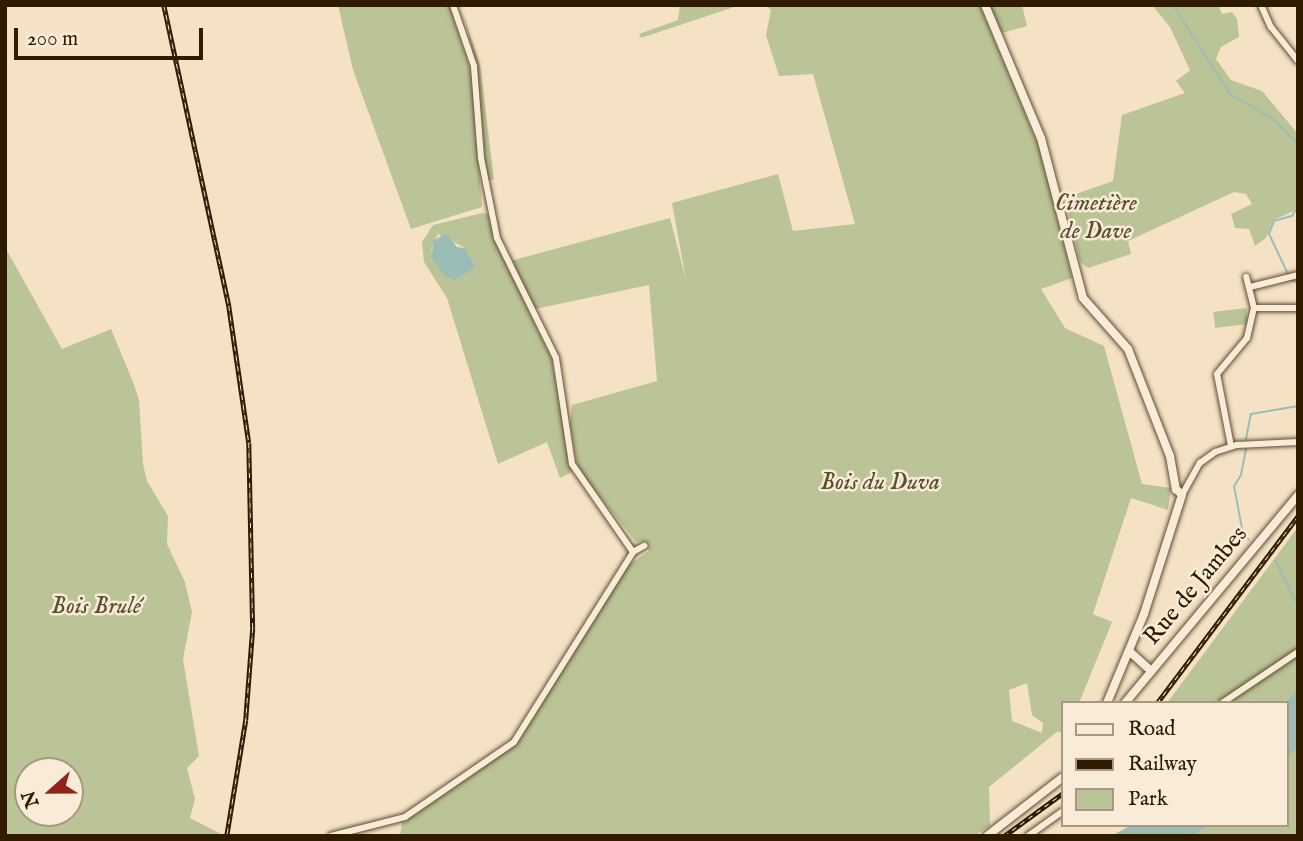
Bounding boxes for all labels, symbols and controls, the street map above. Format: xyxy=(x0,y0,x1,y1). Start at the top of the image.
scale bar xyxy=(18,14,206,58)
text: 200 m xyxy=(27,26,78,53)
park label: Cimetière de Dave xyxy=(1055,190,1137,246)
park label: Bois du Duva xyxy=(820,469,940,497)
street label: Rue de Jambes xyxy=(1138,521,1254,651)
park label: Bois Brulé xyxy=(51,593,141,621)
legend xyxy=(1062,701,1289,827)
text: Road xyxy=(1128,716,1175,743)
text: Railway xyxy=(1128,751,1197,778)
north arrow xyxy=(14,757,84,827)
text: Park xyxy=(1128,786,1168,813)
text: N xyxy=(17,787,45,811)

